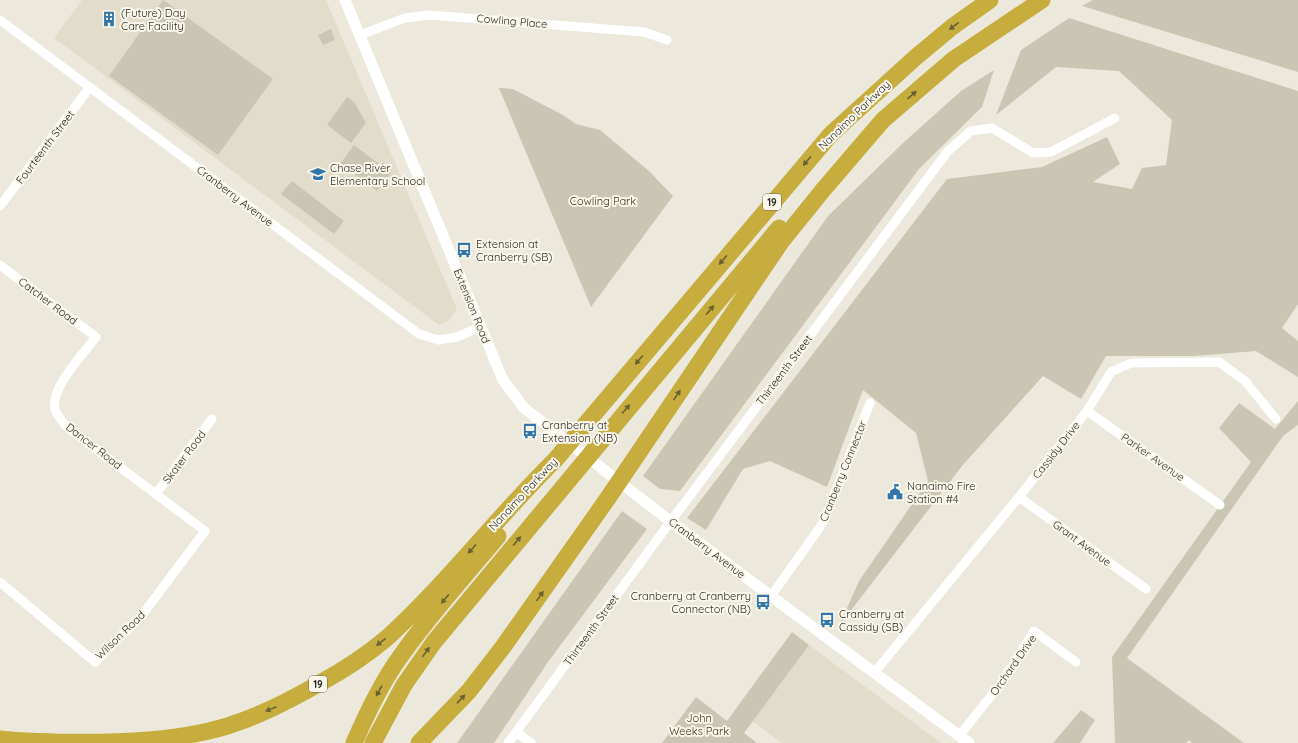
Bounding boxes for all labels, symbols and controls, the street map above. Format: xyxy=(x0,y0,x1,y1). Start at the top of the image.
place label: (Future) Day Care Facility xyxy=(121,6,186,33)
building icon: (Future) Day Care Facility xyxy=(100,10,118,28)
street label: Cowling Place xyxy=(476,11,548,31)
one-way arrow xyxy=(949,21,959,29)
street label: Nanaimo Parkway xyxy=(815,77,893,153)
one-way arrow xyxy=(907,90,917,99)
street label: Fourteenth Street xyxy=(13,107,77,187)
one-way arrow xyxy=(803,156,812,166)
place label: Chase River Elementary School xyxy=(330,161,425,188)
street label: Cranberry Avenue xyxy=(194,163,276,229)
school or university icon: Chase River Elementary School xyxy=(309,165,327,183)
park label: Cowling Park xyxy=(570,194,636,208)
road number: 19 xyxy=(763,194,781,210)
place label: Extension at Cranberry (SB) xyxy=(476,237,552,264)
bus stop icon: Extension at Cranberry (SB) xyxy=(455,241,473,259)
one-way arrow xyxy=(719,255,728,266)
street label: Extension Road xyxy=(451,267,493,345)
street label: Catcher Road xyxy=(16,274,80,328)
one-way arrow xyxy=(705,304,714,315)
street label: Thirteenth Street xyxy=(753,332,815,408)
one-way arrow xyxy=(635,354,644,365)
one-way arrow xyxy=(673,390,681,400)
one-way arrow xyxy=(622,404,631,415)
place label: Cranberry at Extension (NB) xyxy=(542,418,617,445)
street label: Cranberry Connector xyxy=(816,418,870,524)
street label: Cassidy Drive xyxy=(1029,419,1083,481)
street label: Dancer Road xyxy=(63,420,125,472)
bus stop icon: Cranberry at Extension (NB) xyxy=(521,422,539,440)
street label: Skater Road xyxy=(159,428,209,486)
street label: Parker Avenue xyxy=(1119,430,1187,484)
street label: Nanaimo Parkway xyxy=(486,455,560,533)
place label: Nanaimo Fire Station #4 xyxy=(907,479,976,506)
public building icon: Nanaimo Fire Station #4 xyxy=(886,483,904,501)
street label: Cranberry Avenue xyxy=(666,515,748,581)
street label: Grant Avenue xyxy=(1050,517,1114,569)
one-way arrow xyxy=(513,535,522,546)
one-way arrow xyxy=(467,544,477,554)
place label: Cranberry at Cranberry Connector (NB) xyxy=(631,589,751,616)
one-way arrow xyxy=(536,591,544,601)
street label: Thirteenth Street xyxy=(560,591,622,668)
bus stop icon: Cranberry at Cranberry Connector (NB) xyxy=(754,593,772,611)
one-way arrow xyxy=(440,594,449,604)
place label: Cranberry at Cassidy (SB) xyxy=(839,607,905,634)
street label: Wilson Road xyxy=(92,608,148,662)
bus stop icon: Cranberry at Cassidy (SB) xyxy=(818,611,836,629)
street label: Orchard Drive xyxy=(987,632,1039,698)
one-way arrow xyxy=(376,637,387,646)
one-way arrow xyxy=(422,647,430,658)
road number: 19 xyxy=(309,676,327,692)
one-way arrow xyxy=(376,685,383,696)
one-way arrow xyxy=(456,694,465,704)
one-way arrow xyxy=(265,706,276,712)
park label: John Weeks Park xyxy=(669,711,729,738)

